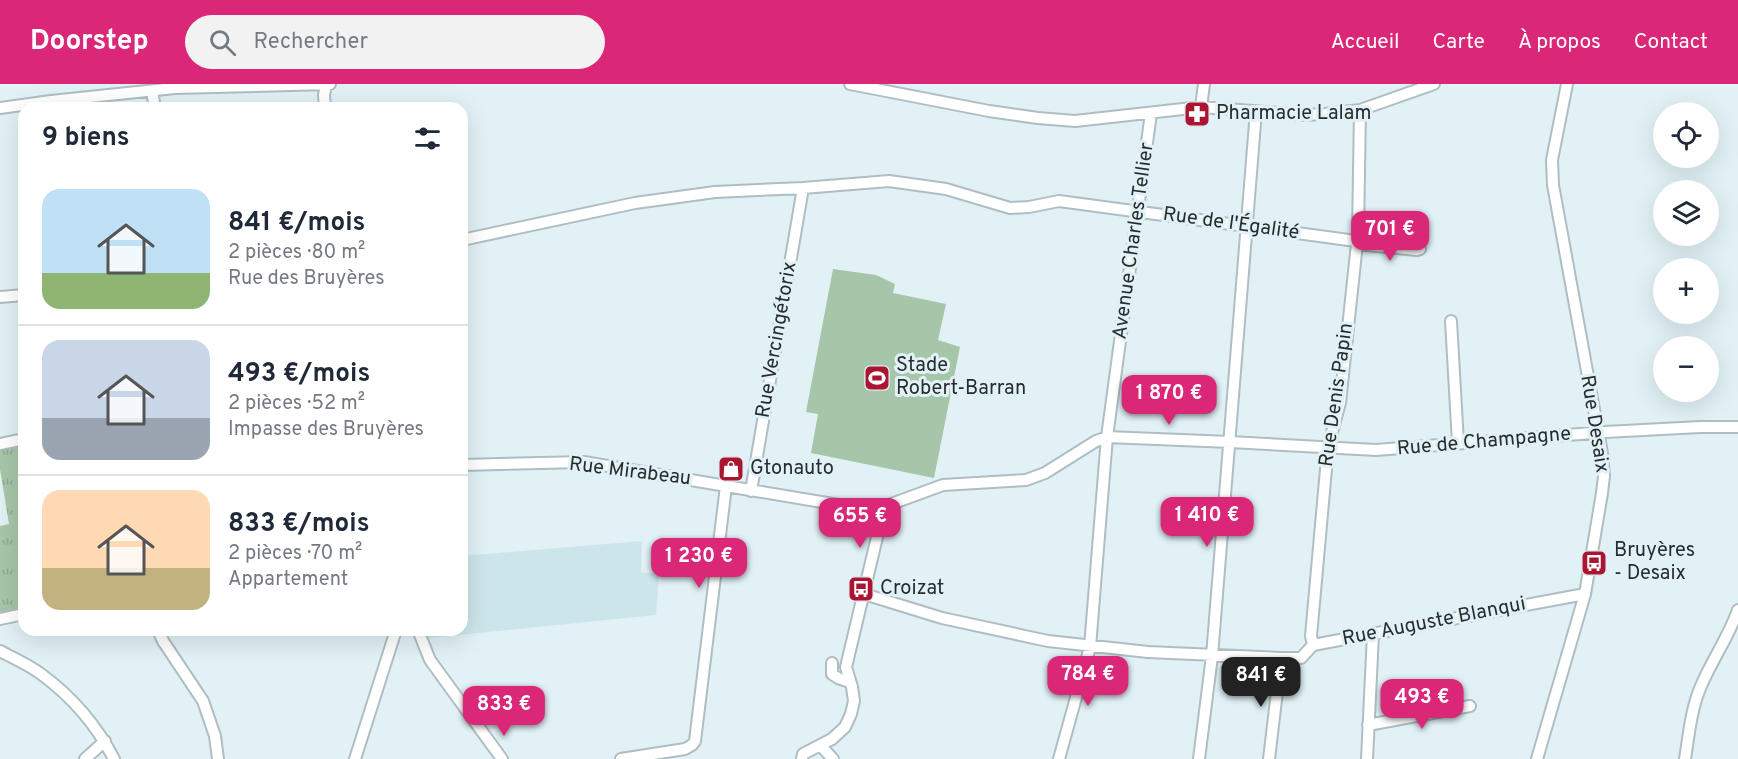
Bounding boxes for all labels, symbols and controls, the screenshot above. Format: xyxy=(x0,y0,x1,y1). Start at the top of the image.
search box xyxy=(185,15,605,69)
text: Doorstep xyxy=(30,24,149,60)
icon: search xyxy=(206,26,239,59)
text: Rechercher xyxy=(254,29,368,56)
text: Accueil xyxy=(1331,29,1400,56)
text: Carte xyxy=(1433,29,1485,56)
text: À propos xyxy=(1518,29,1601,56)
text: Contact xyxy=(1634,29,1708,56)
pharmacy icon: Pharmacie Lalam xyxy=(1182,99,1212,129)
place label: Pharmacie Lalam xyxy=(1216,101,1371,127)
map controls xyxy=(1653,102,1719,402)
button: locate xyxy=(1653,102,1719,168)
text: 9 biens xyxy=(42,122,130,155)
icon: filters xyxy=(411,122,444,155)
street label: Avenue Charles Tellier xyxy=(1107,141,1161,341)
button: layers xyxy=(1653,180,1719,246)
street label: Rue de l'Égalité xyxy=(1161,200,1301,246)
text: 841 €/mois xyxy=(228,207,365,240)
pin: 701 € xyxy=(1348,211,1432,262)
icon: home xyxy=(90,213,162,285)
text: 701 € xyxy=(1365,217,1415,243)
text: 2 pièces · 80 m² xyxy=(228,240,365,266)
button: + xyxy=(1653,258,1719,324)
street label: Rue Vercingétorix xyxy=(750,260,804,420)
text: Rue des Bruyères xyxy=(228,266,385,292)
street label: Rue Denis Papin xyxy=(1314,321,1360,469)
button: − xyxy=(1653,336,1719,402)
place label: Stade Robert-Barran xyxy=(896,353,1026,402)
text: 493 €/mois xyxy=(228,358,370,391)
sports icon: Stade Robert-Barran xyxy=(862,363,892,393)
icon: home xyxy=(90,364,162,436)
street label: Rue Desaix xyxy=(1573,373,1615,475)
pin: 1 870 € xyxy=(1114,375,1224,426)
text: 1 870 € xyxy=(1136,381,1202,407)
text: 2 pièces · 52 m² xyxy=(228,391,365,417)
text: Impasse des Bruyères xyxy=(228,417,424,443)
street label: Rue de Champagne xyxy=(1396,421,1572,463)
street label: Rue Mirabeau xyxy=(568,452,692,492)
shop icon: Gtonauto xyxy=(716,454,746,484)
place label: Gtonauto xyxy=(750,456,834,482)
pin: 1 410 € xyxy=(1152,497,1262,548)
pin: 655 € xyxy=(818,498,902,549)
text: 1 410 € xyxy=(1175,503,1239,529)
text: 655 € xyxy=(833,504,887,530)
text: 833 €/mois xyxy=(228,508,369,541)
icon: home xyxy=(90,514,162,586)
pin: 1 230 € xyxy=(644,538,754,589)
place label: Bruyères - Desaix xyxy=(1614,538,1695,587)
text: 2 pièces · 70 m² xyxy=(228,541,362,567)
text: 1 230 € xyxy=(665,544,733,570)
bus stop icon: Bruyères - Desaix xyxy=(1579,548,1609,578)
text: Appartement xyxy=(228,567,348,593)
bus stop icon: Croizat xyxy=(846,574,876,604)
place label: Croizat xyxy=(880,576,944,602)
street label: Rue Auguste Blanqui xyxy=(1340,591,1528,653)
pin: 784 € xyxy=(1046,656,1130,707)
pin: 841 € xyxy=(1219,657,1303,708)
text: 784 € xyxy=(1061,662,1115,688)
text: 841 € xyxy=(1235,663,1287,689)
pin: 493 € xyxy=(1380,679,1464,730)
text: 493 € xyxy=(1395,685,1449,711)
pin: 833 € xyxy=(462,686,546,737)
text: 833 € xyxy=(477,692,531,718)

